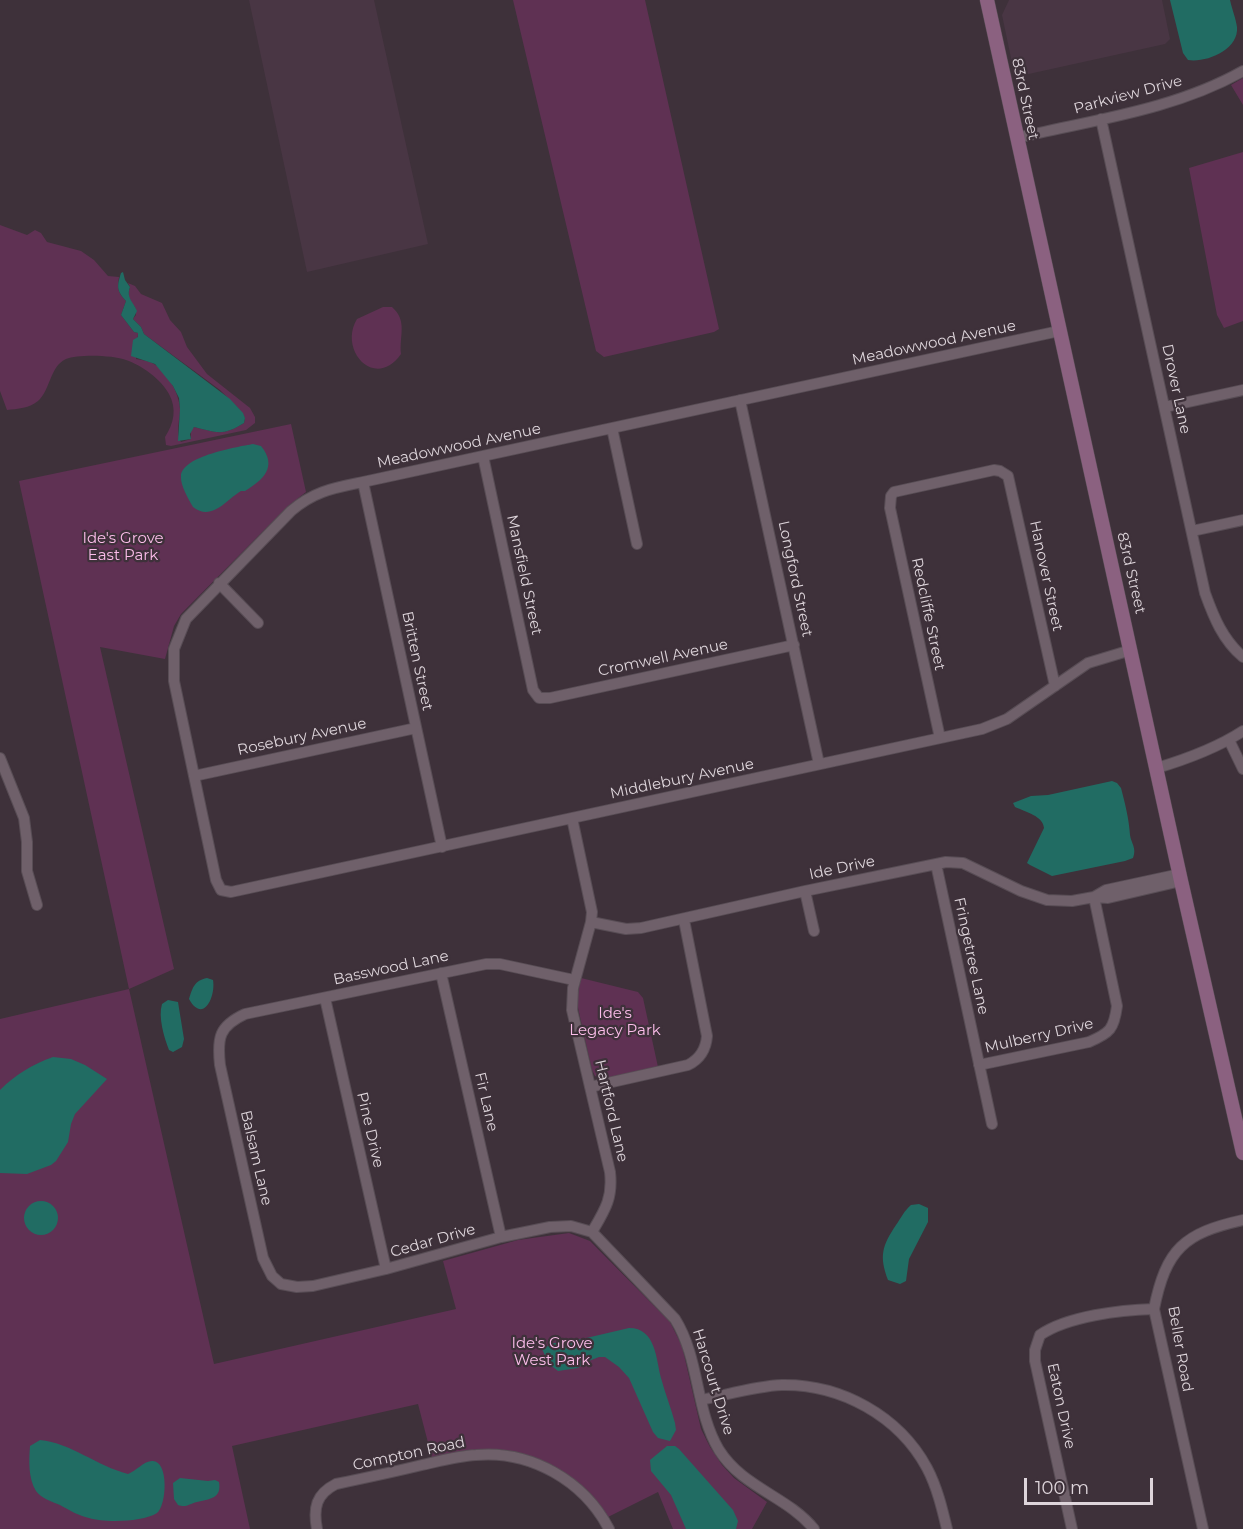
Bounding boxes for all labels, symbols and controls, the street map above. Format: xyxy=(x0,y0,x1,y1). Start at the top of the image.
street label: 83rd Street xyxy=(1008,56,1042,142)
street label: Parkview Drive xyxy=(1072,72,1184,118)
street label: Meadowwood Avenue xyxy=(850,317,1018,369)
street label: Drover Lane xyxy=(1158,343,1194,435)
street label: Meadowwood Avenue xyxy=(375,420,543,472)
street label: Mansfield Street xyxy=(502,513,546,637)
street label: Longford Street xyxy=(774,519,816,639)
street label: Hanover Street xyxy=(1025,519,1067,633)
park label: Ide's Grove East Park xyxy=(82,530,164,565)
street label: 83rd Street xyxy=(1113,530,1149,616)
street label: Redcliffe Street xyxy=(907,556,949,672)
street label: Britten Street xyxy=(398,610,436,712)
street label: Cromwell Avenue xyxy=(596,635,730,681)
street label: Rosebury Avenue xyxy=(236,715,368,759)
street label: Middlebury Avenue xyxy=(608,755,756,803)
street label: Ide Drive xyxy=(807,852,877,884)
street label: Fringetree Lane xyxy=(950,896,992,1016)
street label: Basswood Lane xyxy=(332,947,450,989)
park label: Ide's Legacy Park xyxy=(569,1005,661,1040)
street label: Mulberry Drive xyxy=(983,1015,1095,1057)
street label: Hartford Lane xyxy=(590,1058,632,1164)
street label: Fir Lane xyxy=(470,1071,502,1133)
street label: Pine Drive xyxy=(353,1090,387,1170)
street label: Balsam Lane xyxy=(236,1109,276,1207)
street label: Cedar Drive xyxy=(388,1220,478,1262)
street label: Beller Road xyxy=(1164,1305,1196,1393)
street label: Harcourt Drive xyxy=(688,1327,738,1437)
park label: Ide's Grove West Park xyxy=(511,1335,593,1370)
street label: Eaton Drive xyxy=(1043,1361,1079,1451)
street label: Compton Road xyxy=(351,1433,467,1475)
scale bar xyxy=(1027,1466,1156,1504)
text: 100 m xyxy=(1035,1477,1089,1499)

